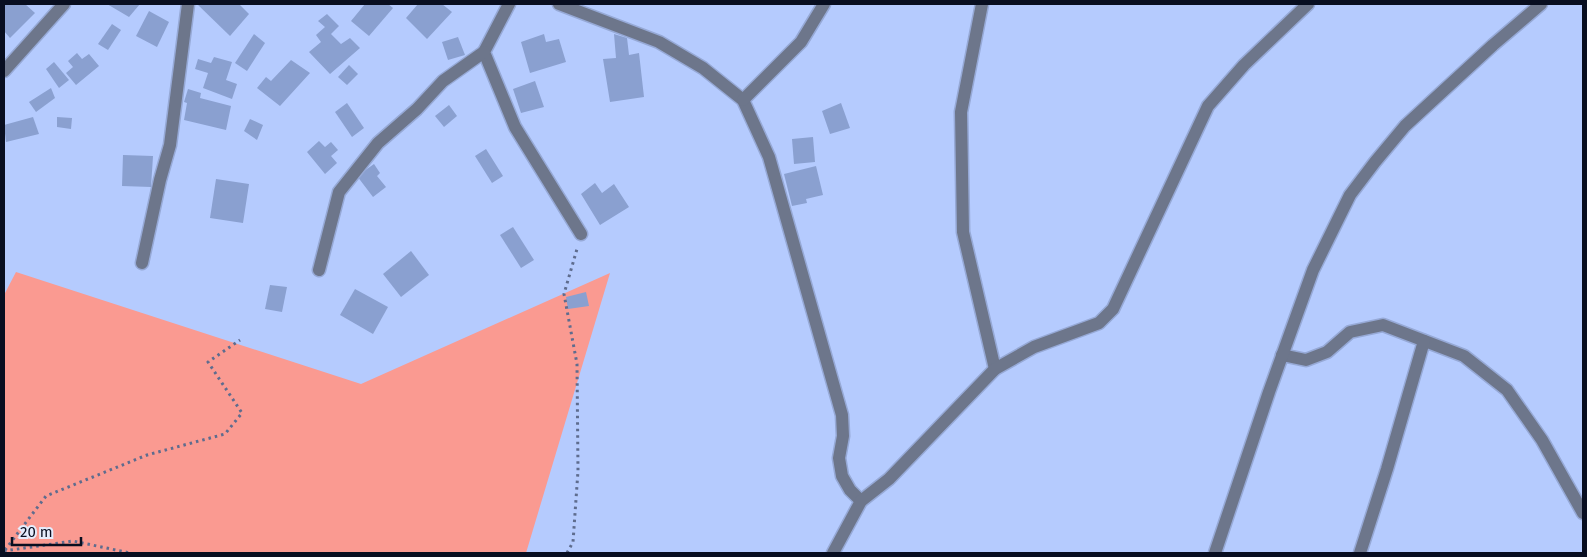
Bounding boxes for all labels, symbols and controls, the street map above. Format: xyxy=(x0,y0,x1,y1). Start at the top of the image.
scale bar xyxy=(12,514,81,546)
text: 20 m xyxy=(20,523,53,541)

